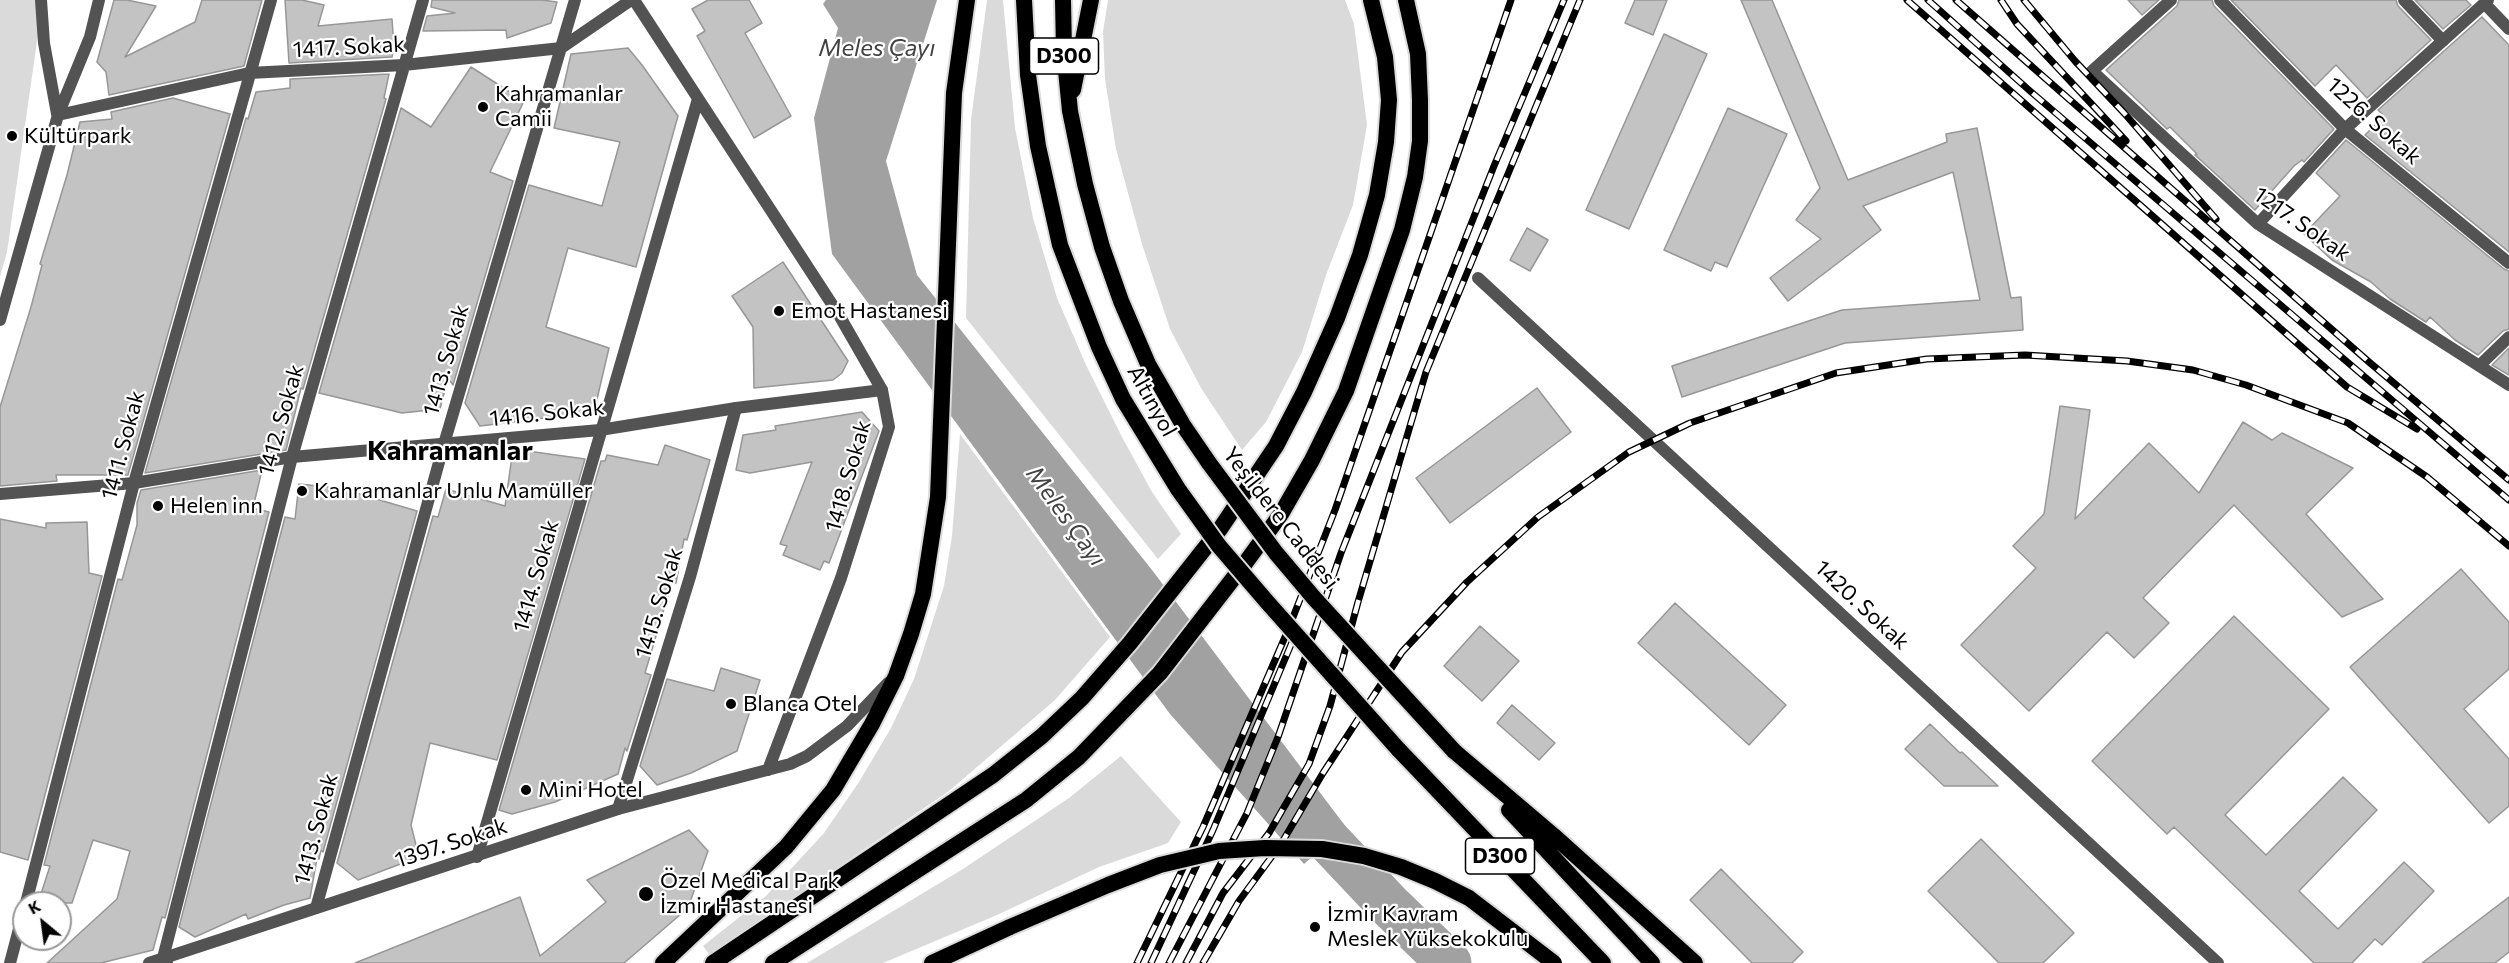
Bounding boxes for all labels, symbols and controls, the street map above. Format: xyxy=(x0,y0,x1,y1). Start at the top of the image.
street label: 1417. Sokak xyxy=(292,31,406,63)
water label: Meles Çayı xyxy=(819,34,935,62)
road number: D300 xyxy=(1030,38,1098,74)
street label: 1226. Sokak xyxy=(2321,72,2427,170)
place label: Kahramanlar Camii xyxy=(495,81,623,132)
marker: Kahramanlar Camii xyxy=(476,100,490,114)
place label: Kültürpark xyxy=(24,123,132,149)
marker: Kültürpark xyxy=(5,129,19,143)
street label: 1217. Sokak xyxy=(2249,181,2355,267)
place label: Emot Hastanesi xyxy=(791,298,948,324)
street label: 1413. Sokak xyxy=(418,301,474,419)
marker: Emot Hastanesi xyxy=(772,304,786,318)
street label: 1412. Sokak xyxy=(253,361,309,479)
street label: Altınyol xyxy=(1122,361,1182,441)
street label: 1411. Sokak xyxy=(96,388,150,502)
street label: 1416. Sokak xyxy=(488,394,606,432)
street label: 1418. Sokak xyxy=(819,417,877,535)
district label: Kahramanlar xyxy=(367,434,533,468)
street label: Yeşildere Caddesi xyxy=(1217,442,1345,594)
water label: Meles Çayı xyxy=(1020,460,1112,572)
place label: Kahramanlar Unlu Mamüller xyxy=(314,478,593,504)
marker: Kahramanlar Unlu Mamüller xyxy=(295,484,309,498)
place label: Helen inn xyxy=(170,493,263,519)
marker: Helen inn xyxy=(151,499,165,513)
street label: 1414. Sokak xyxy=(507,517,565,635)
street label: 1415. Sokak xyxy=(630,544,688,662)
street label: 1420. Sokak xyxy=(1809,555,1915,655)
place label: Blanca Otel xyxy=(743,691,858,717)
marker: Blanca Otel xyxy=(724,697,738,711)
street label: 1413. Sokak xyxy=(288,770,344,888)
place label: Mini Hotel xyxy=(538,777,643,803)
marker: Mini Hotel xyxy=(519,783,533,797)
street label: 1397. Sokak xyxy=(392,813,510,873)
road number: D300 xyxy=(1466,838,1534,874)
place label: Özel Medical Park İzmir Hastanesi xyxy=(660,868,839,920)
marker: Özel Medical Park İzmir Hastanesi xyxy=(637,885,655,903)
north arrow xyxy=(12,891,72,951)
text: K xyxy=(25,896,43,918)
place label: İzmir Kavram Meslek Yüksekokulu xyxy=(1327,901,1528,952)
marker: İzmir Kavram Meslek Yüksekokulu xyxy=(1308,920,1322,934)

